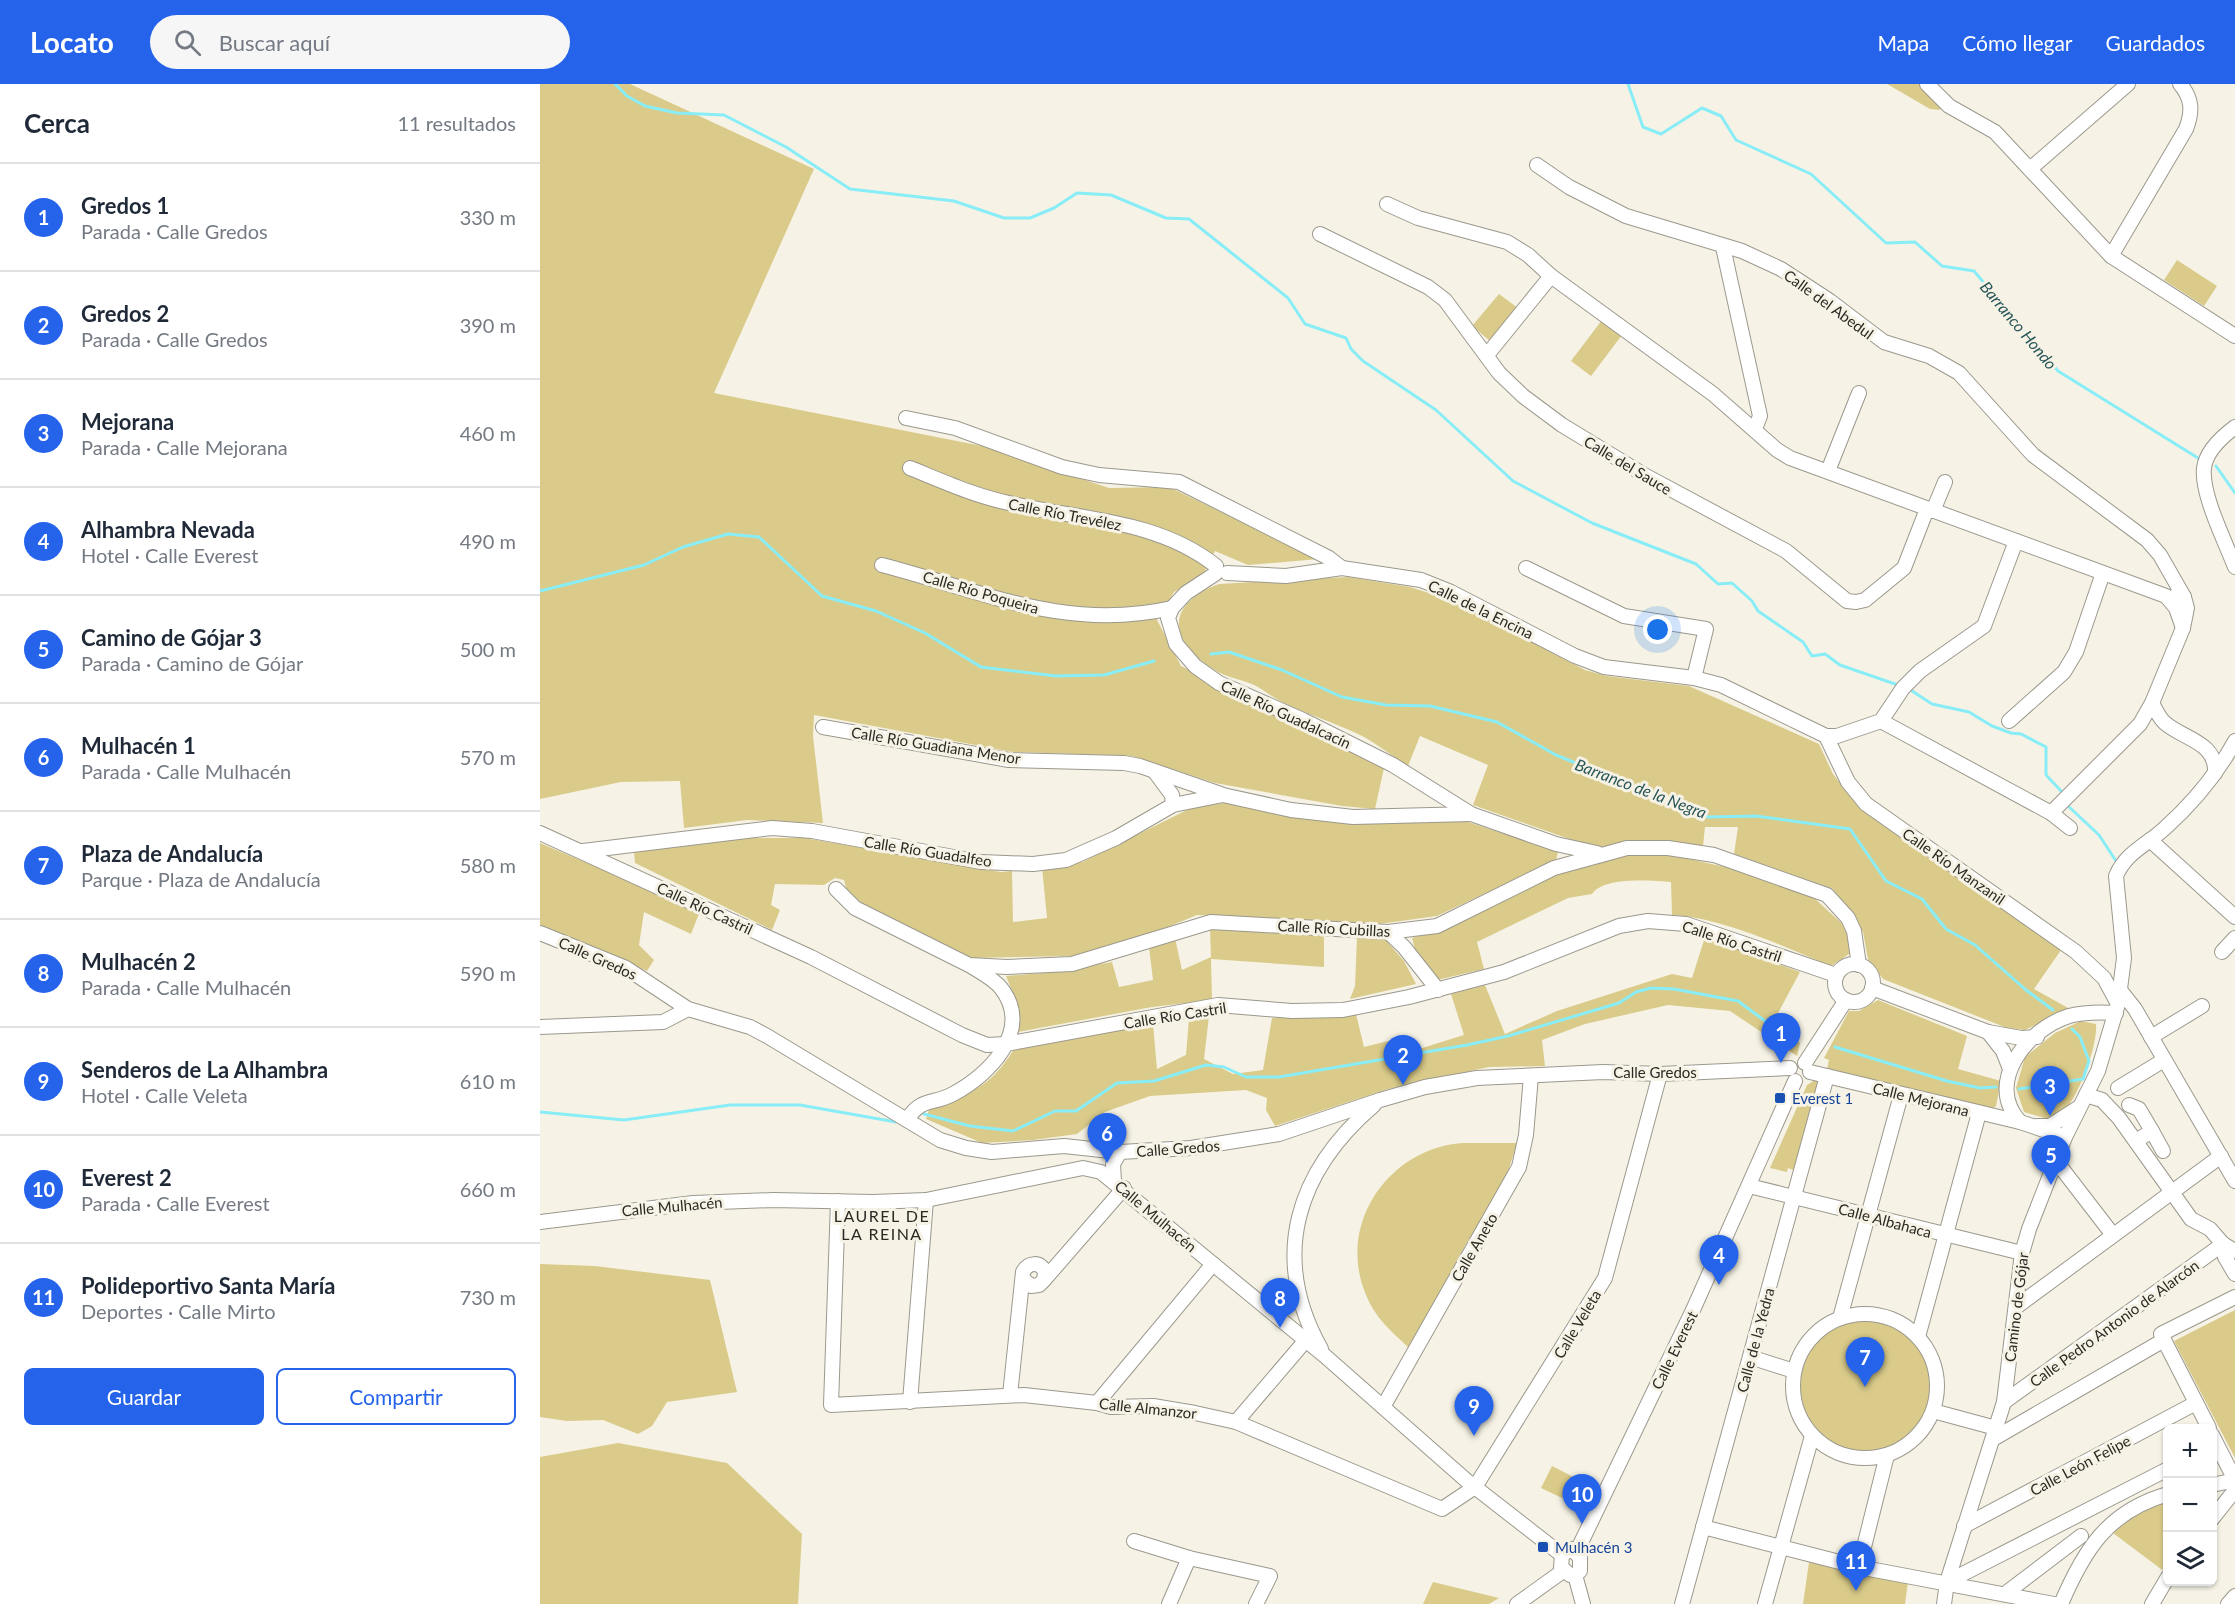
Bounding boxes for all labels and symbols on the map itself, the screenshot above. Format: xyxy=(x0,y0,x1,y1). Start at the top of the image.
street label: Calle del Abedul xyxy=(1781,265,1877,343)
water label: Barranco Hondo xyxy=(1977,277,2061,373)
street label: Calle del Sauce xyxy=(1581,432,1675,498)
street label: Calle Río Trevélez xyxy=(1007,494,1123,534)
street label: Calle Río Poqueira xyxy=(921,567,1041,617)
street label: Calle de la Encina xyxy=(1425,576,1537,642)
your location xyxy=(1643,615,1672,644)
street label: Calle Río Guadalcacín xyxy=(1218,676,1354,752)
street label: Calle Río Guadiana Menor xyxy=(850,723,1023,767)
water label: Barranco de la Negra xyxy=(1573,754,1709,822)
street label: Calle Río Manzanil xyxy=(1899,824,2009,908)
street label: Calle Río Guadalfeo xyxy=(863,832,993,870)
street label: Calle Río Castril xyxy=(654,878,756,938)
street label: Calle Río Cubillas xyxy=(1277,916,1391,940)
street label: Calle Río Castril xyxy=(1680,916,1784,966)
street label: Calle Gredos xyxy=(556,933,640,983)
street label: Calle Río Castril xyxy=(1122,998,1228,1032)
pin: 1 xyxy=(1762,1014,1800,1063)
pin: 2 xyxy=(1384,1036,1422,1085)
street label: Calle Gredos xyxy=(1613,1063,1697,1081)
pin: 3 xyxy=(2030,1066,2070,1116)
street label: Calle Mejorana xyxy=(1871,1078,1971,1120)
place label: Everest 1 xyxy=(1792,1089,1853,1107)
marker: Everest 1 xyxy=(1773,1091,1787,1105)
pin: 6 xyxy=(1088,1114,1126,1163)
street label: Calle Gredos xyxy=(1136,1136,1220,1160)
pin: 5 xyxy=(2032,1136,2070,1185)
street label: Calle Mulhacén xyxy=(1111,1177,1201,1255)
street label: Calle Mulhacén xyxy=(621,1193,723,1219)
street label: Calle Albahaca xyxy=(1836,1199,1934,1241)
district label: LAUREL DE LA REINA xyxy=(834,1206,930,1243)
street label: Calle Aneto xyxy=(1447,1210,1501,1284)
pin: 4 xyxy=(1700,1236,1738,1285)
street label: Camino de Gójar xyxy=(2000,1251,2032,1363)
street label: Calle Pedro Antonio de Alarcón xyxy=(2026,1256,2202,1390)
pin: 8 xyxy=(1260,1278,1300,1328)
street label: Calle Veleta xyxy=(1549,1286,1605,1362)
street label: Calle de la Yedra xyxy=(1732,1286,1778,1394)
street label: Calle Everest xyxy=(1647,1307,1701,1392)
pin: 7 xyxy=(1846,1338,1884,1387)
pin: 9 xyxy=(1454,1386,1494,1436)
street label: Calle Almanzor xyxy=(1098,1394,1198,1422)
street label: Calle León Felipe xyxy=(2027,1431,2133,1499)
pin: 10 xyxy=(1562,1474,1602,1524)
place label: Mulhacén 3 xyxy=(1555,1538,1632,1556)
marker: Mulhacén 3 xyxy=(1536,1540,1550,1554)
pin: 11 xyxy=(1836,1542,1876,1591)

